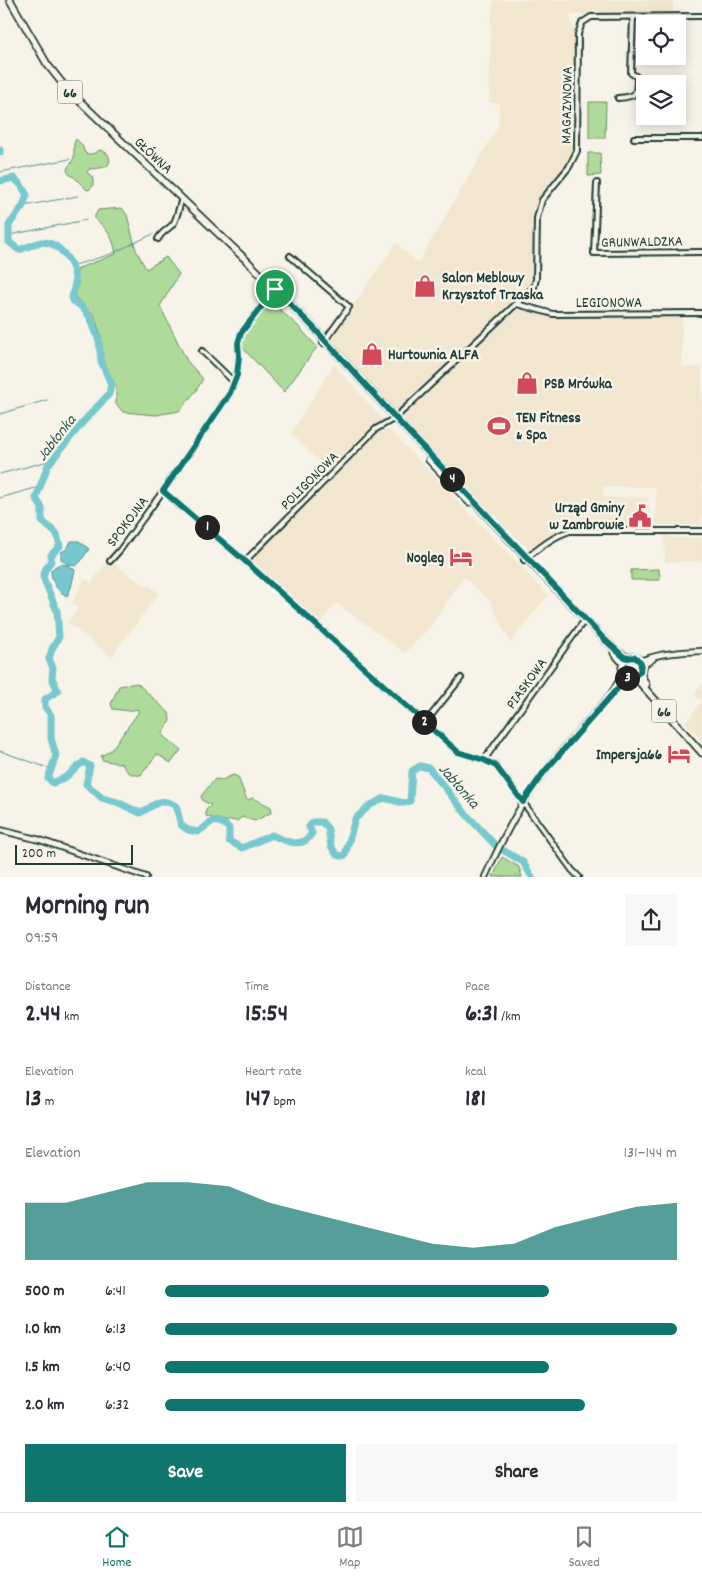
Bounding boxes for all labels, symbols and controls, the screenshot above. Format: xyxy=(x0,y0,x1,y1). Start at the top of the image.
map controls xyxy=(636,15,686,125)
button: locate xyxy=(636,15,686,65)
street label: MAGAZYNOWA xyxy=(556,66,580,144)
button: layers xyxy=(636,75,686,125)
road number: 66 xyxy=(58,80,82,104)
street label: GŁÓWNA xyxy=(128,133,177,180)
street label: GRUNWALDZKA xyxy=(601,231,683,255)
pin xyxy=(254,268,296,310)
place label: Salon Meblowy Krzysztof Trzaska xyxy=(442,268,544,307)
shop icon: Salon Meblowy Krzysztof Trzaska xyxy=(412,273,438,299)
icon: arrive xyxy=(261,275,289,303)
street label: LEGIONOWA xyxy=(576,293,642,315)
shop icon: Hurtownia ALFA xyxy=(359,341,385,367)
place label: Hurtownia ALFA xyxy=(388,345,479,367)
shop icon: PSB Mrówka xyxy=(514,370,540,396)
place label: PSB Mrówka xyxy=(544,374,613,396)
place label: TEN Fitness & Spa xyxy=(516,408,581,447)
water label: Jabłonka xyxy=(32,409,83,466)
sports icon: TEN Fitness & Spa xyxy=(486,413,512,439)
street label: POLIGONOWA xyxy=(276,447,345,516)
pin: 4 xyxy=(440,466,464,492)
text: 4 xyxy=(450,469,455,489)
street label: SPOKOJNA xyxy=(102,492,155,552)
place label: Urząd Gminy w Zambrowie xyxy=(549,498,625,537)
public building icon: Urząd Gminy w Zambrowie xyxy=(627,503,653,529)
pin: 1 xyxy=(194,514,220,540)
text: 1 xyxy=(206,517,209,537)
hotel icon: Nogleg xyxy=(448,544,474,570)
place label: Nogleg xyxy=(407,548,444,570)
street label: PIASKOWA xyxy=(501,654,554,714)
pin: 3 xyxy=(614,666,640,690)
text: 3 xyxy=(624,668,631,688)
road number: 66 xyxy=(652,699,676,722)
pin: 2 xyxy=(412,710,436,734)
text: 2 xyxy=(421,712,428,732)
hotel icon: Impersja66 xyxy=(666,741,692,767)
place label: Impersja66 xyxy=(596,745,662,767)
water label: Jabłonka xyxy=(432,759,485,815)
scale bar xyxy=(15,842,132,865)
text: 200 m xyxy=(22,844,56,864)
text: Morning run xyxy=(25,888,149,928)
button: share xyxy=(625,894,677,946)
text: 09:59 xyxy=(25,927,58,950)
text: Distance xyxy=(25,977,71,997)
text: Time xyxy=(245,977,269,997)
text: Pace xyxy=(465,977,490,997)
text: 2.44 xyxy=(25,997,61,1033)
text: 15:54 xyxy=(245,997,288,1033)
text: 6:31 xyxy=(465,997,498,1033)
text: km xyxy=(61,1007,79,1027)
text: /km xyxy=(498,1007,521,1027)
text: Elevation xyxy=(25,1062,74,1082)
text: Heart rate xyxy=(245,1062,302,1082)
text: kcal xyxy=(465,1062,486,1082)
text: 13 xyxy=(25,1082,42,1118)
text: 147 xyxy=(245,1082,270,1118)
text: 181 xyxy=(465,1082,486,1118)
text: m xyxy=(42,1092,54,1112)
text: bpm xyxy=(270,1092,296,1112)
text: Elevation xyxy=(25,1142,81,1165)
text: 131–144 m xyxy=(624,1142,677,1165)
text: 500 m xyxy=(25,1280,65,1303)
text: 6:41 xyxy=(105,1280,126,1303)
text: 1.0 km xyxy=(25,1318,61,1341)
text: 6:13 xyxy=(105,1318,126,1341)
text: 1.5 km xyxy=(25,1356,60,1379)
text: 6:40 xyxy=(105,1356,131,1379)
text: 2.0 km xyxy=(25,1394,65,1417)
text: 6:32 xyxy=(105,1394,130,1417)
button: Save xyxy=(25,1444,346,1502)
button: Share xyxy=(356,1444,677,1502)
tab: Home xyxy=(102,1523,131,1573)
tab: Map xyxy=(336,1523,364,1573)
tab: Saved xyxy=(568,1523,600,1573)

